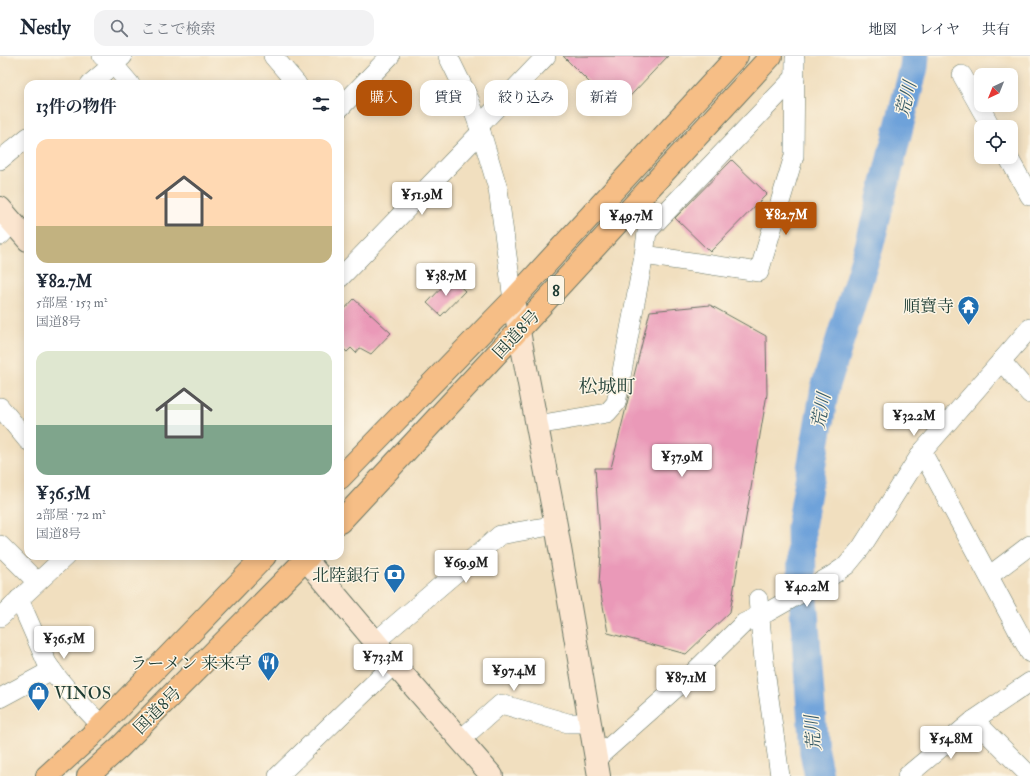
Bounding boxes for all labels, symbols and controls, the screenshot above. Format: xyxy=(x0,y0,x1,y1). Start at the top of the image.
search box xyxy=(94,10,374,46)
text: Nestly xyxy=(20,16,70,40)
icon: search xyxy=(108,17,130,39)
text: ここで検索 xyxy=(140,20,215,39)
text: 地図 xyxy=(869,21,897,38)
text: レイヤ xyxy=(919,21,960,38)
text: 共有 xyxy=(982,21,1010,38)
north arrow xyxy=(974,68,1018,112)
map controls xyxy=(974,68,1018,164)
water label: 荒川 xyxy=(891,77,922,119)
chip: 購入 xyxy=(356,80,412,116)
chip: 賃貸 xyxy=(420,80,476,116)
chip: 絞り込み xyxy=(484,80,568,116)
chip: 新着 xyxy=(576,80,632,116)
icon: filters xyxy=(310,93,332,115)
text: 13件の物件 xyxy=(36,96,117,117)
button: locate xyxy=(974,120,1018,164)
icon: home xyxy=(148,165,220,237)
pin: ¥51.9M xyxy=(389,182,455,216)
text: ¥51.9M xyxy=(401,187,443,203)
pin: ¥82.7M xyxy=(753,202,819,236)
pin: ¥49.7M xyxy=(598,203,664,237)
text: ¥82.7M xyxy=(764,207,808,223)
text: ¥49.7M xyxy=(609,208,653,224)
pin: ¥38.7M xyxy=(413,263,479,297)
text: ¥38.7M xyxy=(425,268,467,284)
text: ¥82.7M xyxy=(36,271,92,292)
road number: 8 xyxy=(548,276,564,304)
temple icon: 順寶寺 xyxy=(956,293,982,326)
text: 5部屋 · 153 m² xyxy=(36,295,108,311)
place label: 順寶寺 xyxy=(903,296,954,317)
street label: 国道8号 xyxy=(489,306,544,363)
text: 国道8号 xyxy=(36,314,81,330)
district label: 松城町 xyxy=(578,375,636,399)
icon: home xyxy=(148,377,220,449)
water label: 荒川 xyxy=(807,389,836,431)
pin: ¥32.2M xyxy=(881,403,947,437)
text: ¥32.2M xyxy=(892,408,936,424)
pin: ¥37.9M xyxy=(649,444,715,478)
text: ¥37.9M xyxy=(661,449,703,465)
text: ¥36.5M xyxy=(36,483,91,504)
text: 2部屋 · 72 m² xyxy=(36,507,106,523)
text: 国道8号 xyxy=(36,526,81,542)
pin: ¥69.9M xyxy=(433,550,499,584)
text: ¥69.9M xyxy=(444,555,488,571)
bank icon: 北陸銀行 xyxy=(382,562,408,595)
place label: 北陸銀行 xyxy=(312,565,380,586)
pin: ¥40.2M xyxy=(774,574,840,608)
text: ¥40.2M xyxy=(784,579,830,595)
pin: ¥36.5M xyxy=(31,626,97,660)
text: ¥36.5M xyxy=(43,631,85,647)
pin: ¥73.3M xyxy=(350,644,416,678)
text: ¥73.3M xyxy=(363,649,403,665)
restaurant icon: ラーメン 来来亭 xyxy=(255,650,281,683)
place label: ラーメン 来来亭 xyxy=(130,653,252,674)
pin: ¥97.4M xyxy=(481,658,547,692)
text: ¥97.4M xyxy=(492,663,536,679)
pin: ¥87.1M xyxy=(653,665,719,699)
text: ¥87.1M xyxy=(665,670,707,686)
shop icon: VINOS xyxy=(25,680,51,713)
street label: 国道8号 xyxy=(129,682,186,739)
place label: VINOS xyxy=(54,683,111,704)
water label: 荒川 xyxy=(800,712,827,752)
pin: ¥54.8M xyxy=(918,726,984,760)
text: ¥54.8M xyxy=(929,731,973,747)

